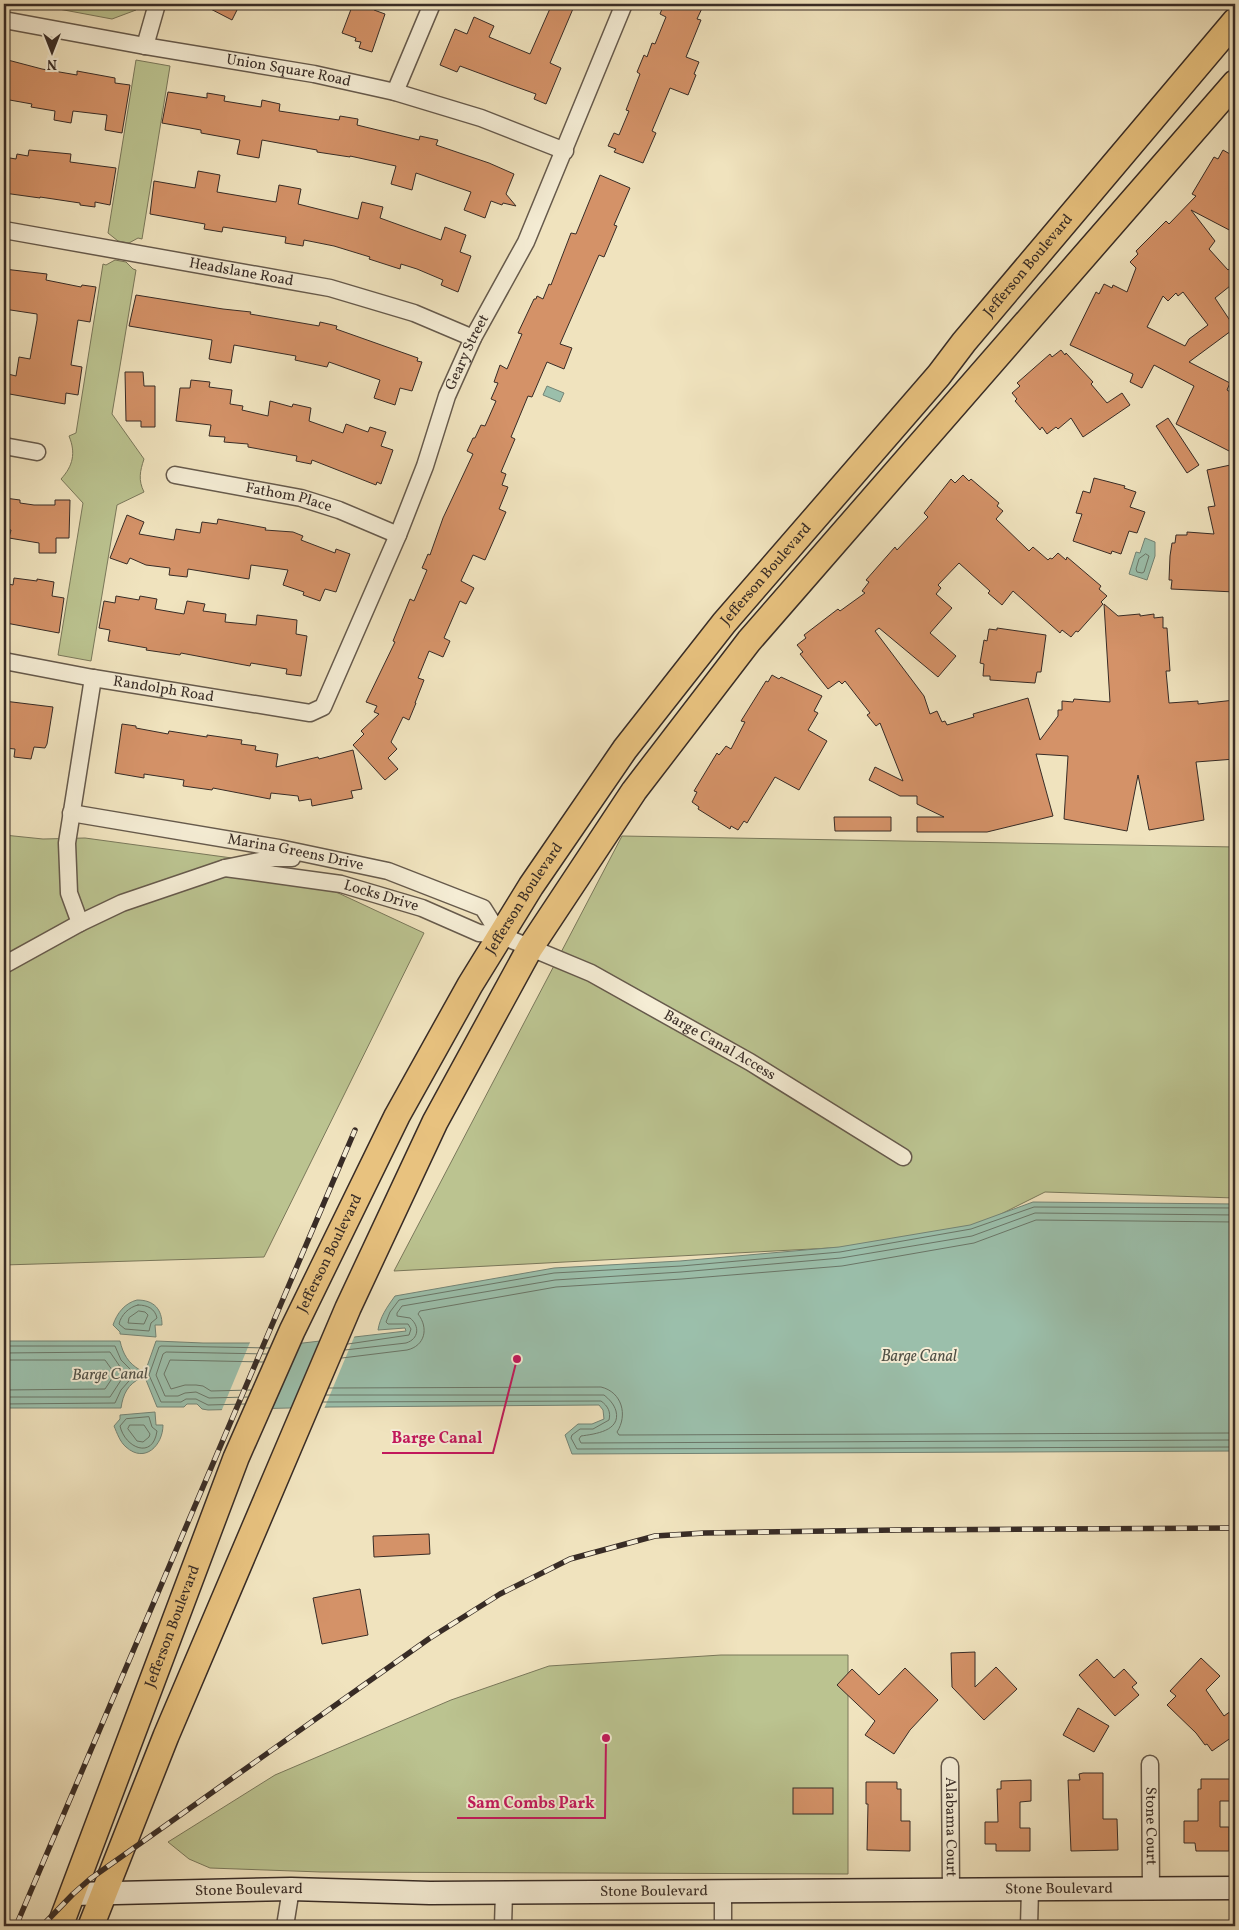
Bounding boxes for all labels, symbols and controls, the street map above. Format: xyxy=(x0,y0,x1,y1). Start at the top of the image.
north arrow xyxy=(28,28,78,78)
street label: Union Square Road xyxy=(225,49,353,92)
text: N xyxy=(47,54,57,73)
street label: Jefferson Boulevard xyxy=(979,210,1078,322)
street label: Headslane Road xyxy=(187,253,295,292)
street label: Geary Street xyxy=(440,311,495,394)
street label: Fathom Place xyxy=(244,478,335,518)
street label: Jefferson Boulevard xyxy=(716,519,816,630)
street label: Randolph Road xyxy=(112,671,215,708)
street label: Marina Greens Drive xyxy=(226,829,366,876)
street label: Jefferson Boulevard xyxy=(481,839,568,959)
street label: Locks Drive xyxy=(341,875,421,917)
street label: Barge Canal Access xyxy=(660,1005,779,1086)
street label: Jefferson Boulevard xyxy=(292,1191,368,1316)
water label: Barge Canal xyxy=(881,1346,957,1368)
water label: Barge Canal xyxy=(72,1363,148,1387)
callout: Barge Canal xyxy=(382,1422,493,1453)
text: Barge Canal xyxy=(392,1428,483,1450)
street label: Jefferson Boulevard xyxy=(140,1562,205,1691)
street label: Alabama Court xyxy=(940,1777,961,1877)
callout: Sam Combs Park xyxy=(457,1787,605,1818)
street label: Stone Court xyxy=(1140,1787,1161,1865)
text: Sam Combs Park xyxy=(467,1793,595,1815)
street label: Stone Boulevard xyxy=(195,1878,303,1902)
street label: Stone Boulevard xyxy=(1005,1878,1113,1900)
street label: Stone Boulevard xyxy=(600,1881,708,1902)

